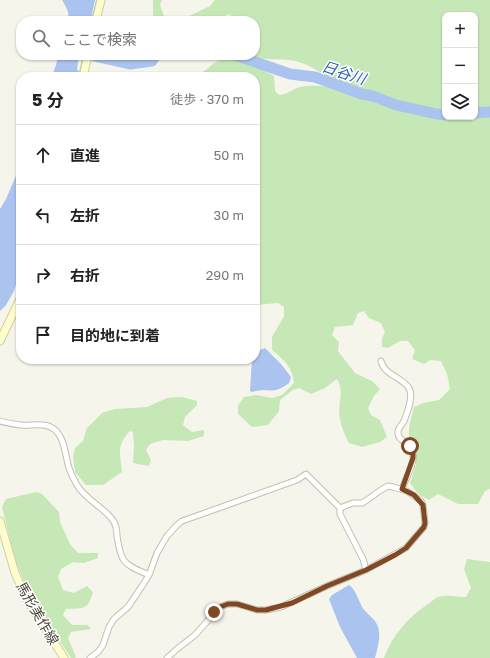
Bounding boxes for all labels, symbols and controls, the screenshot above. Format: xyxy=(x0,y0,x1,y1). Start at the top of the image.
map controls xyxy=(442,12,478,120)
button: + xyxy=(442,12,478,48)
search box xyxy=(16,16,260,60)
icon: search xyxy=(30,27,52,49)
text: ここで検索 xyxy=(62,30,137,48)
button: − xyxy=(442,48,478,84)
water label: 日谷川 xyxy=(320,56,370,88)
button: layers xyxy=(442,84,478,120)
text: 5 分 xyxy=(32,89,64,110)
text: 徒歩 · 370 m xyxy=(170,91,244,107)
icon: ahead xyxy=(32,144,54,166)
text: 直進 xyxy=(70,146,100,164)
text: 50 m xyxy=(214,147,244,163)
icon: left xyxy=(32,204,54,226)
text: 左折 xyxy=(70,206,100,224)
text: 30 m xyxy=(214,207,244,223)
icon: right xyxy=(32,264,54,286)
text: 右折 xyxy=(70,266,100,284)
text: 290 m xyxy=(206,267,244,283)
icon: arrive xyxy=(32,324,54,346)
text: 目的地に到着 xyxy=(70,326,160,344)
route start xyxy=(401,437,419,455)
street label: 馬形美作線 xyxy=(13,578,63,648)
route end xyxy=(205,603,223,621)

